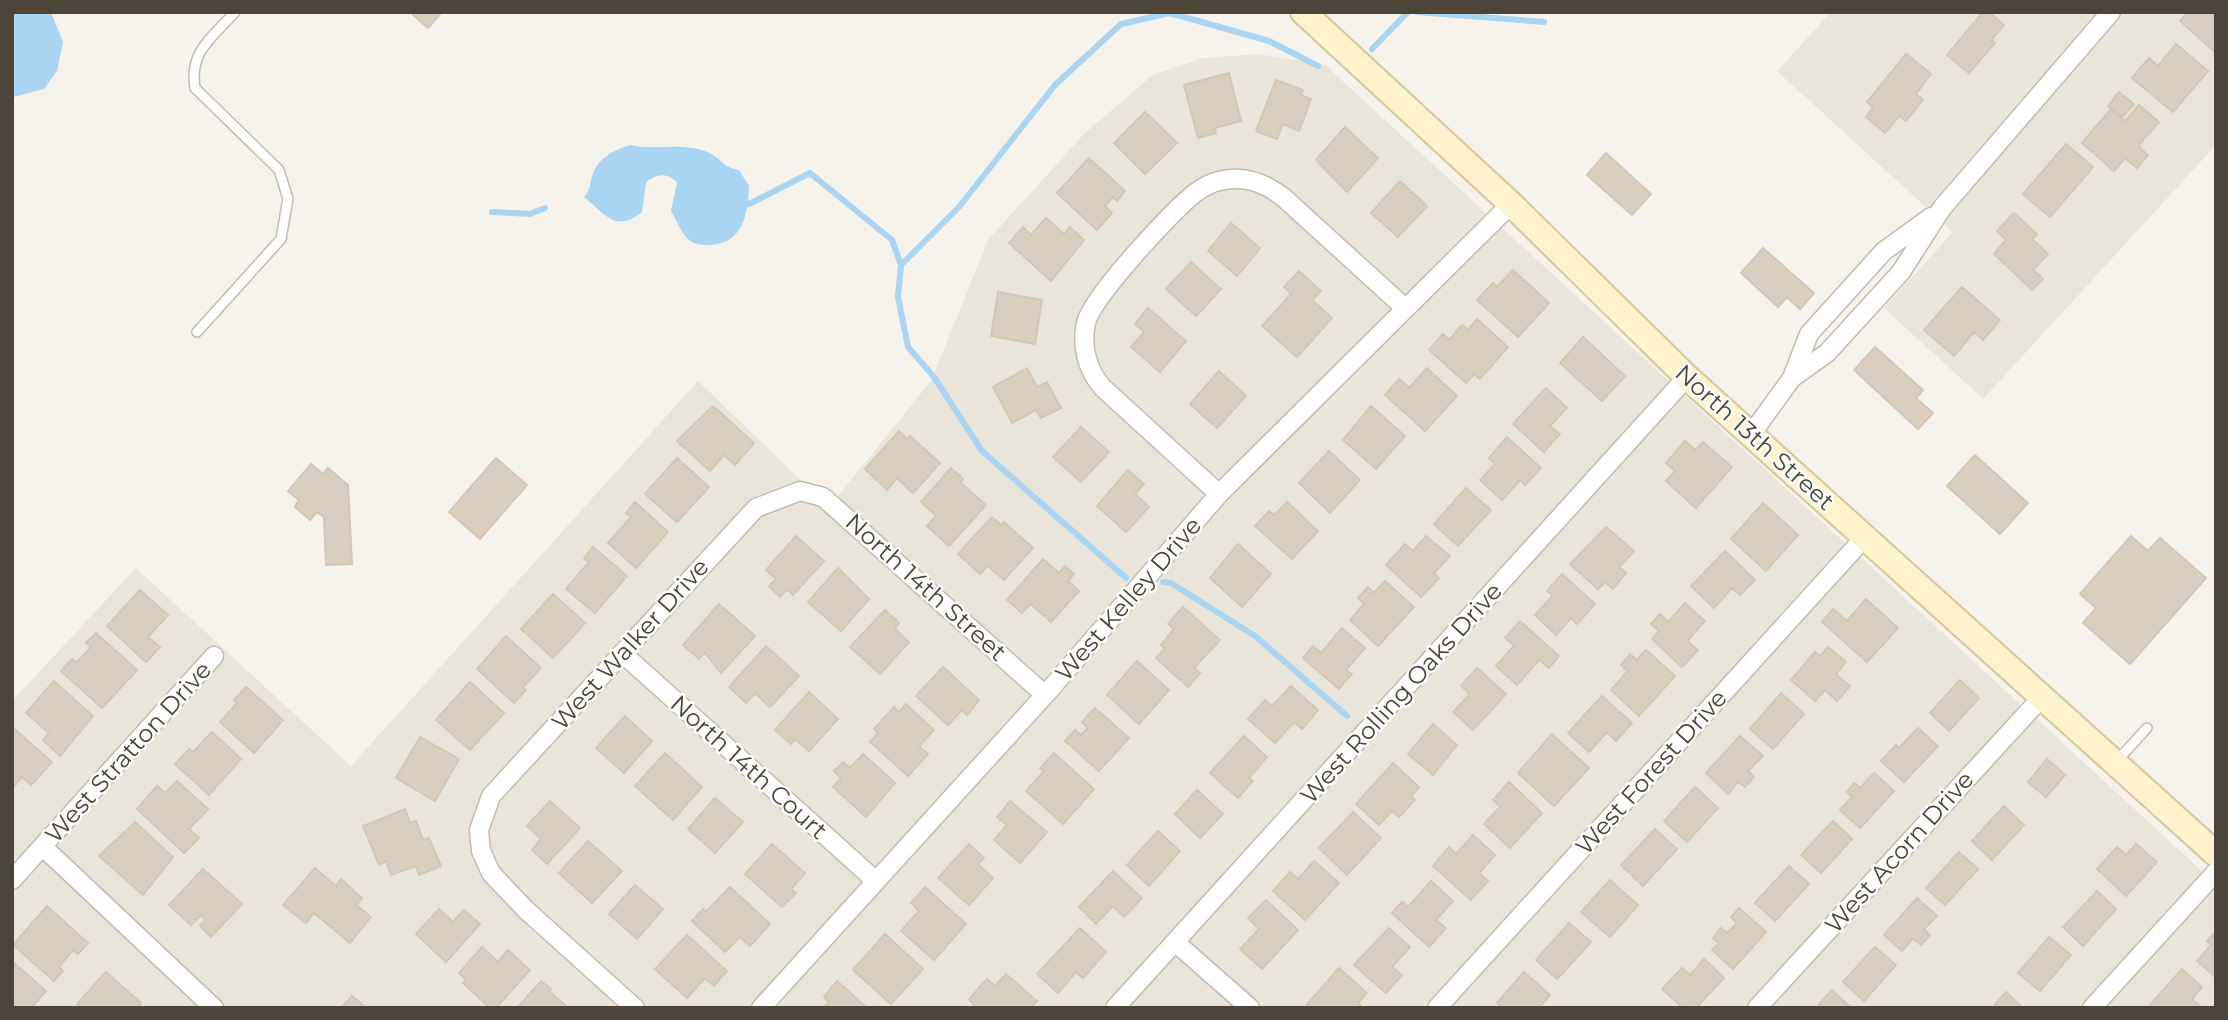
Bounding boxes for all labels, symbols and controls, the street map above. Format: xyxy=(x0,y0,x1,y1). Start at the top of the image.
street label: North 13th Street xyxy=(1670,358,1841,516)
street label: North 14th Street xyxy=(840,507,1012,667)
street label: West Kelley Drive xyxy=(1049,511,1207,687)
street label: West Walker Drive xyxy=(545,552,715,736)
street label: West Rolling Oaks Drive xyxy=(1294,576,1508,810)
street label: West Stratton Drive xyxy=(39,655,217,849)
street label: West Forest Drive xyxy=(1569,684,1733,860)
street label: North 14th Court xyxy=(665,689,834,845)
street label: West Acorn Drive xyxy=(1819,765,1979,939)

